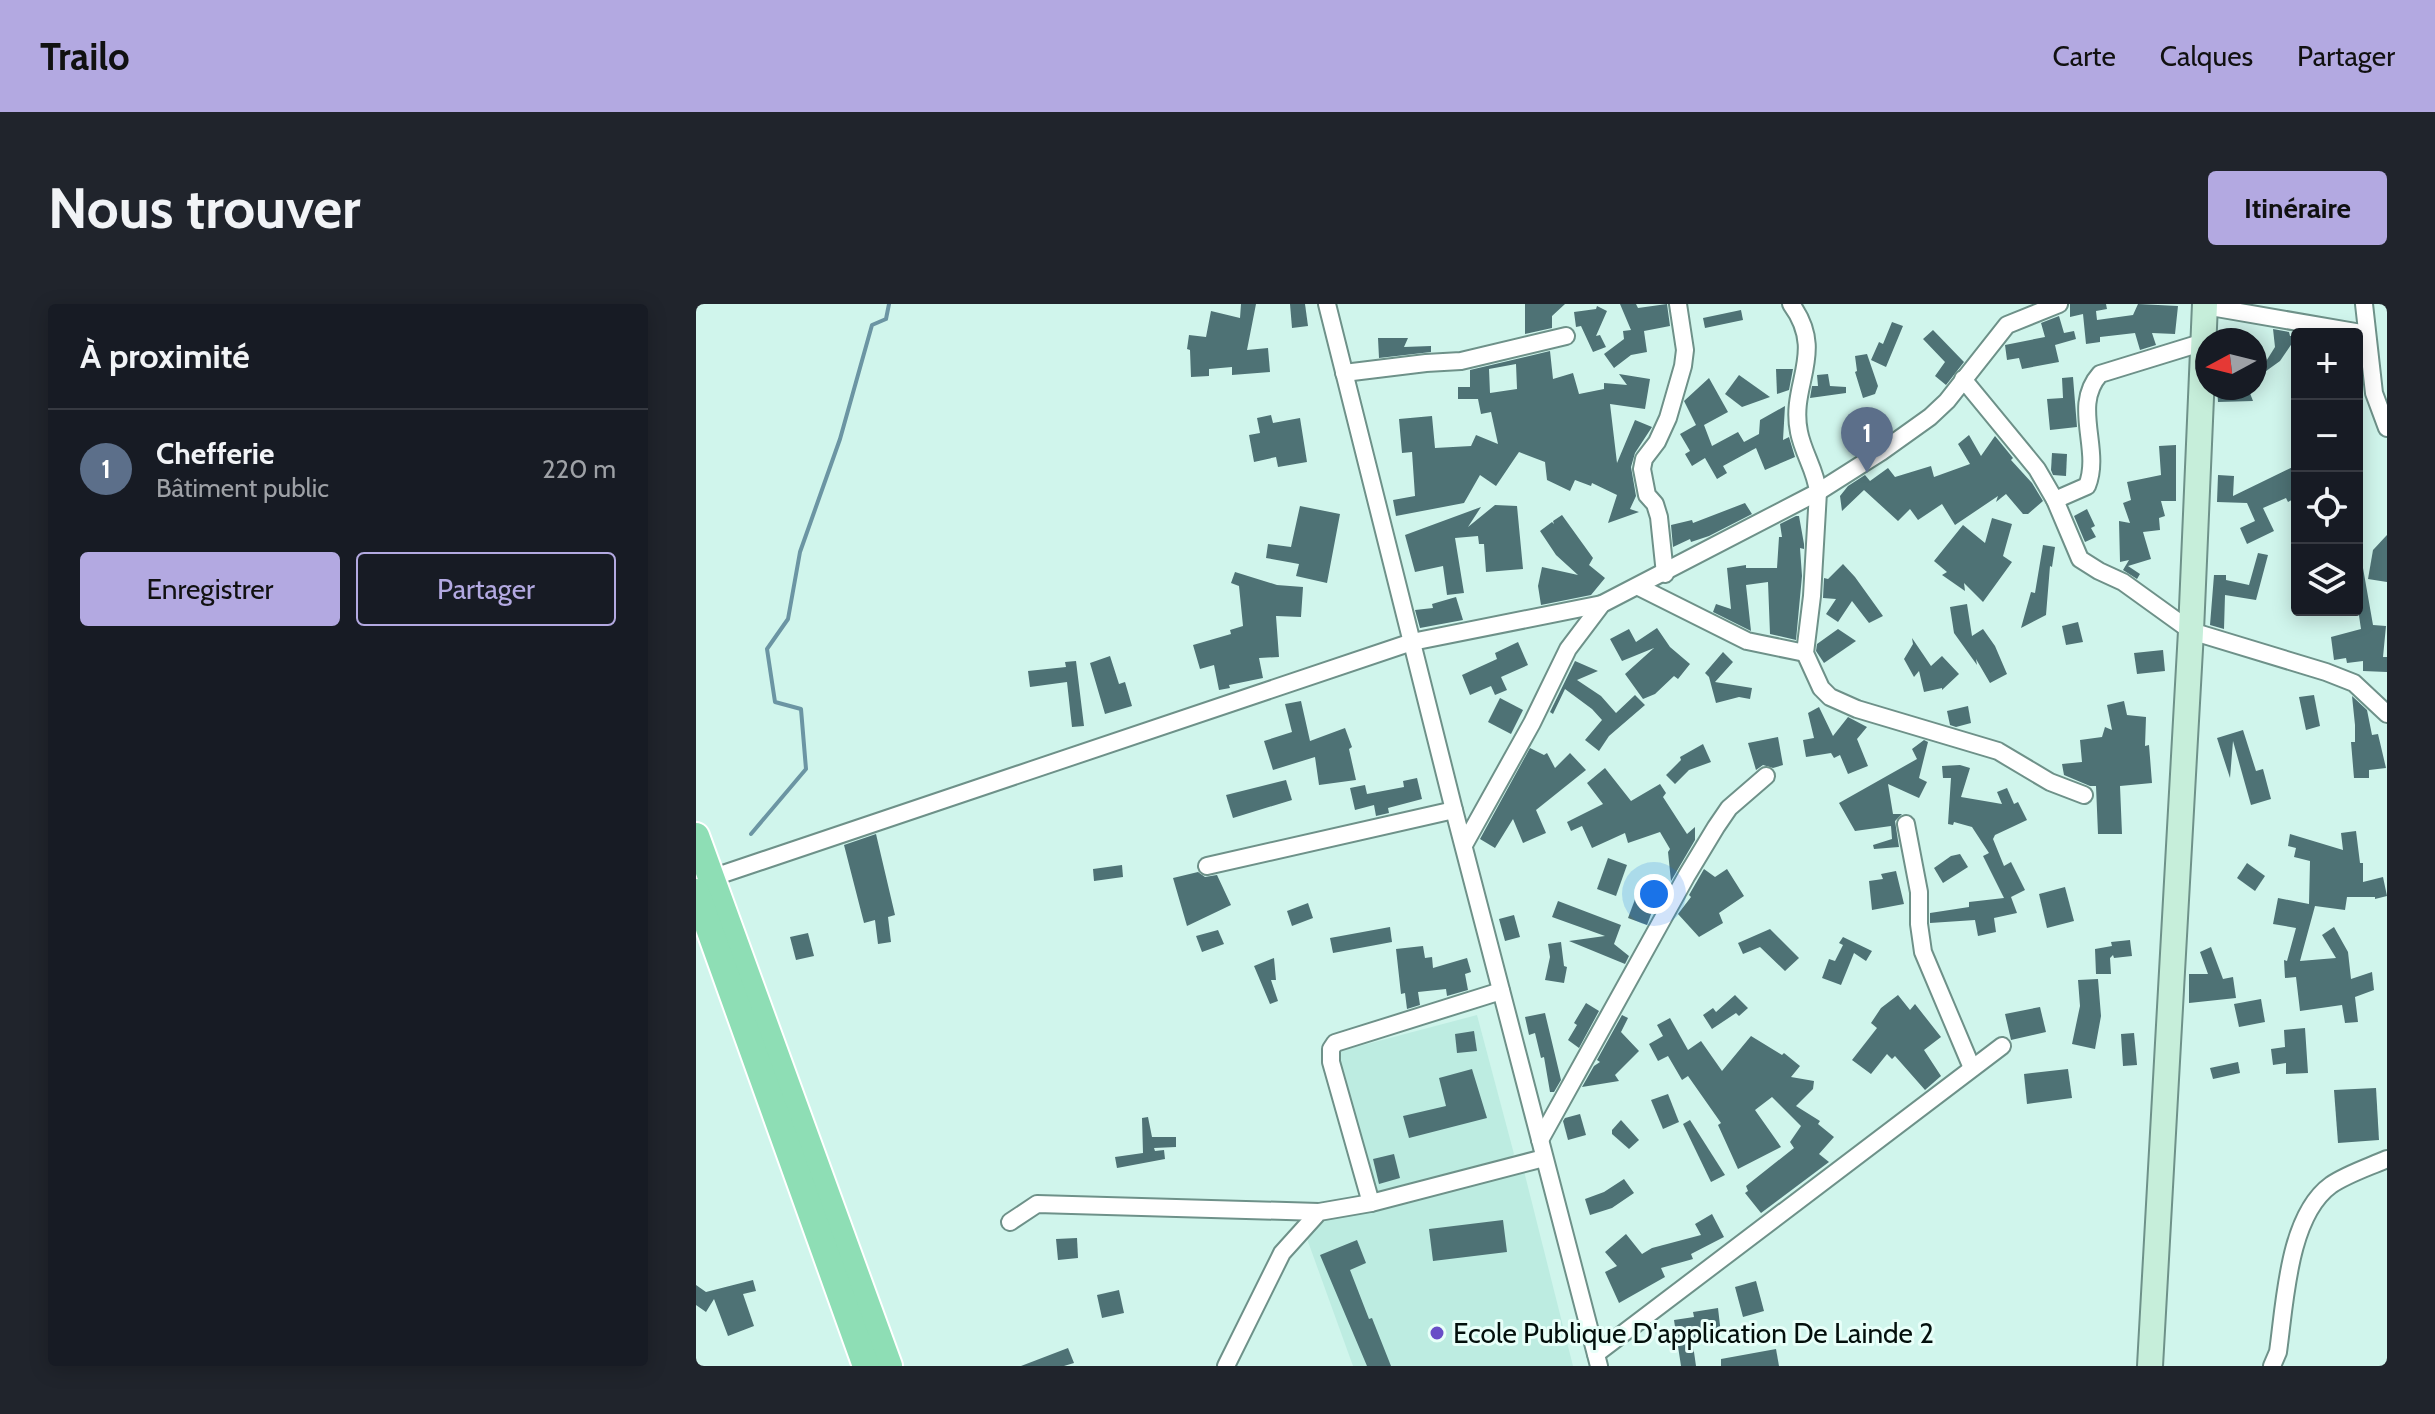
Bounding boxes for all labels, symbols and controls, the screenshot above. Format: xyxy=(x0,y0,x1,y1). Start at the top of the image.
text: Trailo xyxy=(40,33,130,80)
text: Carte xyxy=(2053,39,2116,73)
text: Calques xyxy=(2160,39,2253,73)
text: Partager xyxy=(2297,39,2395,73)
button: Itinéraire xyxy=(2208,171,2387,245)
text: Nous trouver xyxy=(48,174,361,242)
north arrow xyxy=(2195,328,2267,400)
map controls xyxy=(2291,328,2363,616)
button: + xyxy=(2291,328,2363,400)
text: À proximité xyxy=(80,335,250,377)
button: − xyxy=(2291,400,2363,472)
pin: 1 xyxy=(1841,407,1893,473)
text: Chefferie xyxy=(156,435,275,472)
text: 1 xyxy=(101,453,111,485)
text: 220 m xyxy=(542,453,616,485)
text: Bâtiment public xyxy=(156,472,329,504)
button: locate xyxy=(2291,472,2363,544)
button: layers xyxy=(2291,544,2363,616)
button: Enregistrer xyxy=(80,552,340,626)
button: Partager xyxy=(356,552,616,626)
your location xyxy=(1634,874,1674,914)
place label: Ecole Publique D'application De Lainde 2 xyxy=(1453,1316,1934,1350)
marker: Ecole Publique D'application De Lainde 2 xyxy=(1428,1324,1446,1342)

